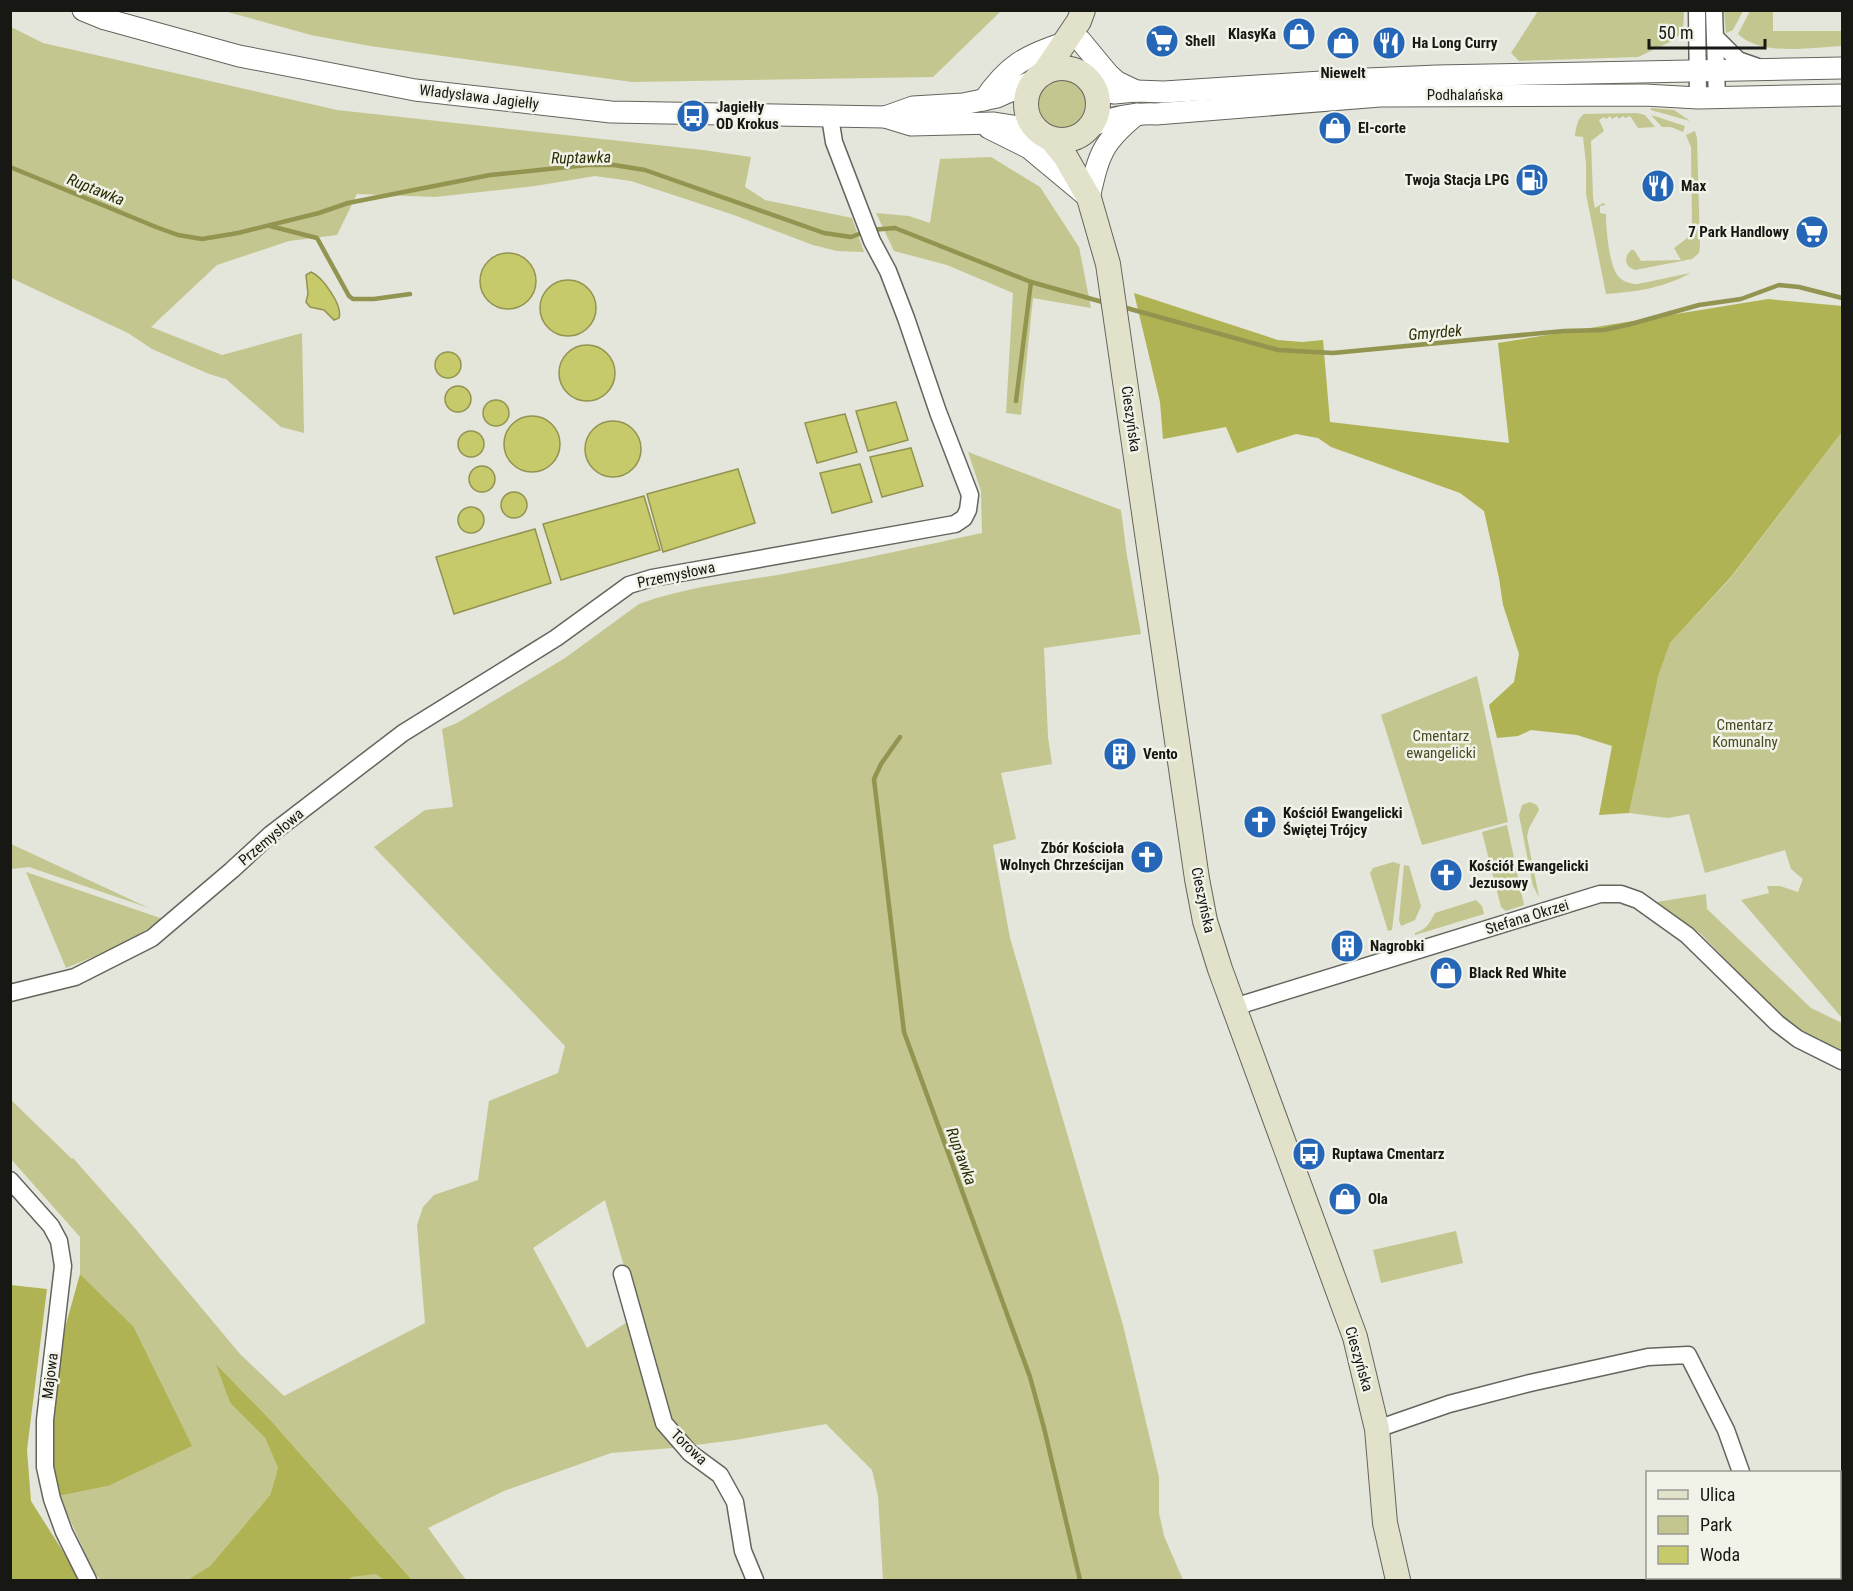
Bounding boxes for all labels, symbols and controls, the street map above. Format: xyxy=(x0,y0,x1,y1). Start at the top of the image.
scale bar xyxy=(1649,12,1764,50)
shop icon: KlasyKa xyxy=(1281,16,1317,52)
text: 50 m xyxy=(1658,22,1693,43)
supermarket icon: Shell xyxy=(1144,23,1180,59)
place label: KlasyKa xyxy=(1228,25,1276,43)
shop icon: Niewelt xyxy=(1325,25,1361,61)
restaurant icon: Ha Long Curry xyxy=(1371,25,1407,61)
place label: Shell xyxy=(1185,32,1215,50)
place label: Ha Long Curry xyxy=(1412,34,1498,52)
place label: Niewelt xyxy=(1320,64,1366,82)
street label: Władysława Jagiełły xyxy=(418,81,540,113)
street label: Podhalańska xyxy=(1427,86,1503,104)
bus stop icon: Jagiełły OD Krokus xyxy=(675,98,711,134)
place label: Jagiełły OD Krokus xyxy=(716,98,779,133)
shop icon: El-corte xyxy=(1317,110,1353,146)
place label: El-corte xyxy=(1358,119,1406,137)
water label: Ruptawka xyxy=(551,147,611,168)
fuel station icon: Twoja Stacja LPG xyxy=(1514,162,1550,198)
restaurant icon: Max xyxy=(1640,168,1676,204)
water label: Ruptawka xyxy=(64,169,127,209)
place label: Twoja Stacja LPG xyxy=(1405,171,1509,189)
place label: Max xyxy=(1681,177,1706,195)
supermarket icon: 7 Park Handlowy xyxy=(1794,214,1830,250)
place label: 7 Park Handlowy xyxy=(1688,223,1789,241)
water label: Gmyrdek xyxy=(1407,321,1464,344)
street label: Cieszyńska xyxy=(1117,385,1145,453)
street label: Przemysłowa xyxy=(635,558,717,592)
park label: Cmentarz Komunalny xyxy=(1712,716,1778,751)
park label: Cmentarz ewangelicki xyxy=(1406,727,1476,762)
building icon: Vento xyxy=(1102,736,1138,772)
place label: Vento xyxy=(1143,745,1178,763)
church icon: Kościół Ewangelicki Świętej Trójcy xyxy=(1242,804,1278,840)
place label: Kościół Ewangelicki Świętej Trójcy xyxy=(1283,804,1403,839)
street label: Przemysłowa xyxy=(235,805,307,869)
place label: Zbór Kościoła Wolnych Chrześcijan xyxy=(1000,839,1124,874)
church icon: Zbór Kościoła Wolnych Chrześcijan xyxy=(1129,839,1165,875)
church icon: Kościół Ewangelicki Jezusowy xyxy=(1428,857,1464,893)
place label: Kościół Ewangelicki Jezusowy xyxy=(1469,857,1589,892)
street label: Cieszyńska xyxy=(1187,866,1219,934)
street label: Stefana Okrzei xyxy=(1483,896,1571,938)
building icon: Nagrobki xyxy=(1329,928,1365,964)
place label: Nagrobki xyxy=(1370,937,1424,955)
shop icon: Black Red White xyxy=(1428,955,1464,991)
place label: Black Red White xyxy=(1469,964,1566,982)
water label: Ruptawka xyxy=(942,1125,981,1188)
bus stop icon: Ruptawa Cmentarz xyxy=(1291,1136,1327,1172)
place label: Ruptawa Cmentarz xyxy=(1332,1145,1445,1163)
shop icon: Ola xyxy=(1327,1181,1363,1217)
place label: Ola xyxy=(1368,1190,1388,1208)
street label: Cieszyńska xyxy=(1341,1324,1377,1394)
street label: Majowa xyxy=(38,1352,62,1400)
street label: Torowa xyxy=(667,1425,711,1469)
legend xyxy=(1646,1471,1841,1579)
text: Ulica xyxy=(1700,1484,1735,1505)
text: Park xyxy=(1700,1514,1732,1535)
text: Woda xyxy=(1700,1544,1740,1565)

